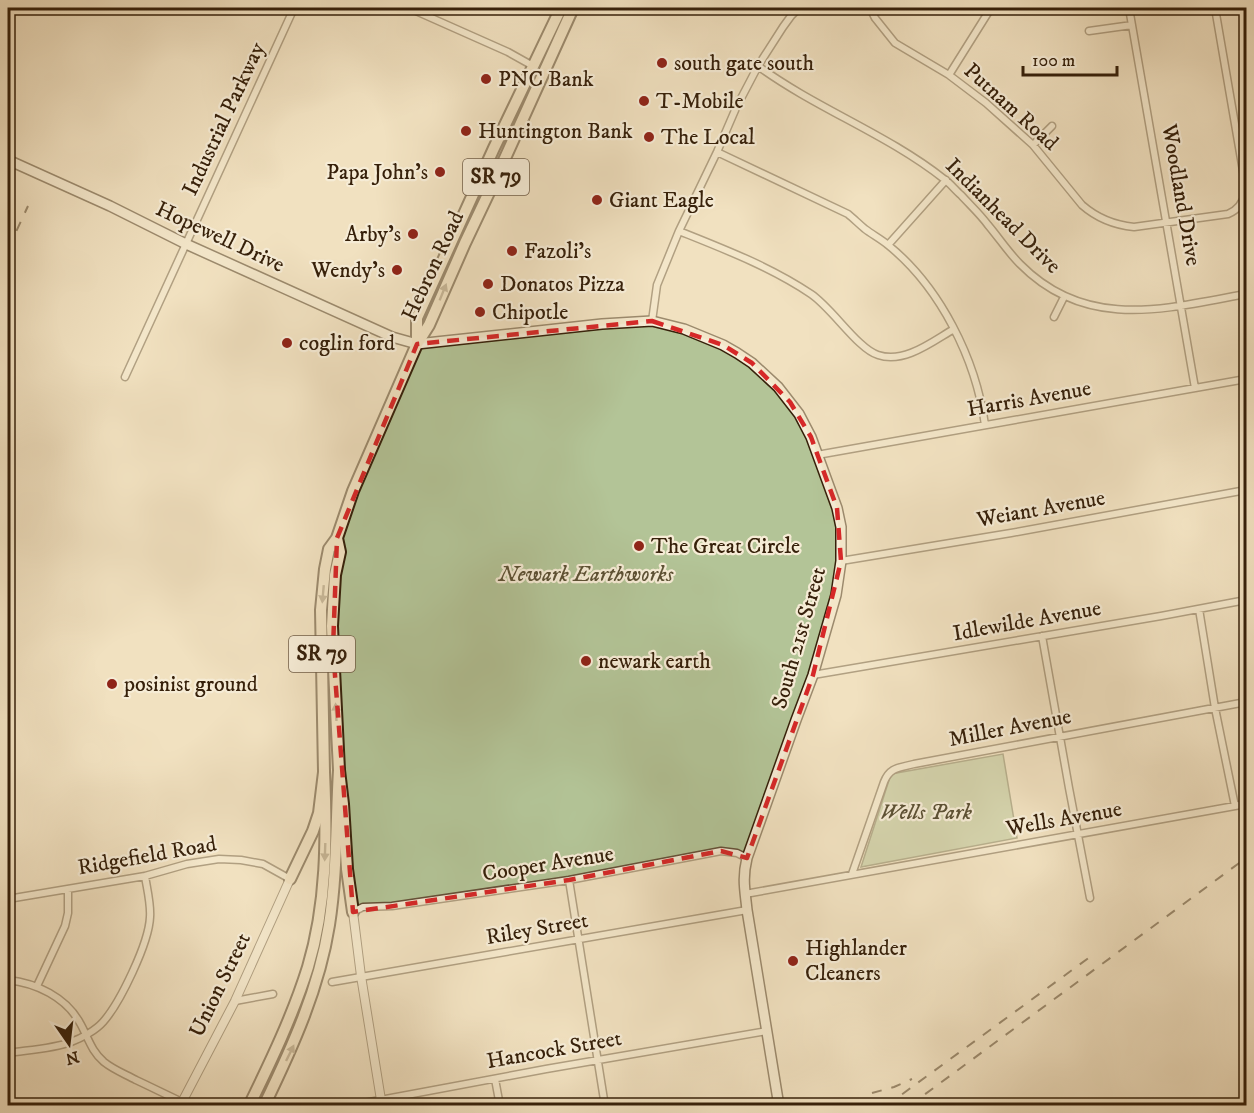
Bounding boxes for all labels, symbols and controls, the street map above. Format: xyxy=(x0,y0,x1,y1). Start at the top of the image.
street label: Industrial Parkway xyxy=(177,38,272,200)
scale bar xyxy=(1023,39,1118,77)
place label: south gate south xyxy=(674,50,815,77)
text: 100 m xyxy=(1032,50,1075,72)
marker: south gate south xyxy=(655,56,669,70)
street label: Putnam Road xyxy=(958,57,1064,157)
place label: PNC Bank xyxy=(498,66,594,93)
marker: PNC Bank xyxy=(479,72,493,86)
place label: T-Mobile xyxy=(656,88,744,115)
marker: T-Mobile xyxy=(637,94,651,108)
place label: Huntington Bank xyxy=(478,118,633,145)
street label: Woodland Drive xyxy=(1155,121,1207,268)
marker: Huntington Bank xyxy=(459,124,473,138)
place label: The Local xyxy=(661,124,755,151)
marker: The Local xyxy=(642,130,656,144)
street label: Indianhead Drive xyxy=(940,153,1066,279)
place label: Papa John's xyxy=(326,159,428,186)
road number: SR 79 xyxy=(463,159,529,195)
marker: Papa John's xyxy=(433,165,447,179)
place label: Giant Eagle xyxy=(609,187,714,214)
marker: Giant Eagle xyxy=(590,193,604,207)
street label: Hopewell Drive xyxy=(151,195,289,279)
street label: Hebron Road xyxy=(396,207,470,325)
place label: Arby's xyxy=(345,221,401,248)
marker: Arby's xyxy=(406,227,420,241)
place label: Fazoli's xyxy=(524,238,591,265)
marker: Fazoli's xyxy=(505,244,519,258)
place label: Wendy's xyxy=(310,257,385,284)
marker: Wendy's xyxy=(390,263,404,277)
place label: Donatos Pizza xyxy=(500,271,625,298)
marker: Donatos Pizza xyxy=(481,277,495,291)
one-way arrow xyxy=(439,283,448,301)
place label: Chipotle xyxy=(492,299,568,326)
marker: Chipotle xyxy=(473,305,487,319)
place label: coglin ford xyxy=(299,330,395,357)
marker: coglin ford xyxy=(280,336,294,350)
street label: Harris Avenue xyxy=(965,375,1093,423)
street label: Weiant Avenue xyxy=(974,484,1107,534)
place label: The Great Circle xyxy=(651,533,800,560)
marker: The Great Circle xyxy=(632,539,646,553)
park label: Newark Earthworks xyxy=(497,561,674,588)
street label: South 21st Street xyxy=(766,564,832,712)
one-way arrow xyxy=(318,584,328,603)
street label: Idlewilde Avenue xyxy=(951,595,1103,647)
road number: SR 79 xyxy=(289,636,355,672)
place label: newark earth xyxy=(598,648,711,675)
marker: newark earth xyxy=(579,654,593,668)
place label: posinist ground xyxy=(123,671,258,698)
marker: posinist ground xyxy=(105,677,119,691)
one-way arrow xyxy=(331,702,340,721)
street label: Miller Avenue xyxy=(946,703,1074,753)
street label: Wells Avenue xyxy=(1003,796,1124,843)
park label: Wells Park xyxy=(880,799,973,826)
street label: Ridgefield Road xyxy=(75,831,219,881)
street label: Cooper Avenue xyxy=(480,840,616,888)
one-way arrow xyxy=(321,842,330,861)
street label: Riley Street xyxy=(484,907,590,951)
street label: Union Street xyxy=(183,928,257,1042)
place label: Highlander Cleaners xyxy=(805,935,908,987)
marker: Highlander Cleaners xyxy=(786,954,800,968)
north arrow xyxy=(39,1014,99,1074)
street label: Hancock Street xyxy=(484,1025,624,1075)
one-way arrow xyxy=(285,1044,294,1061)
text: N xyxy=(64,1046,81,1069)

